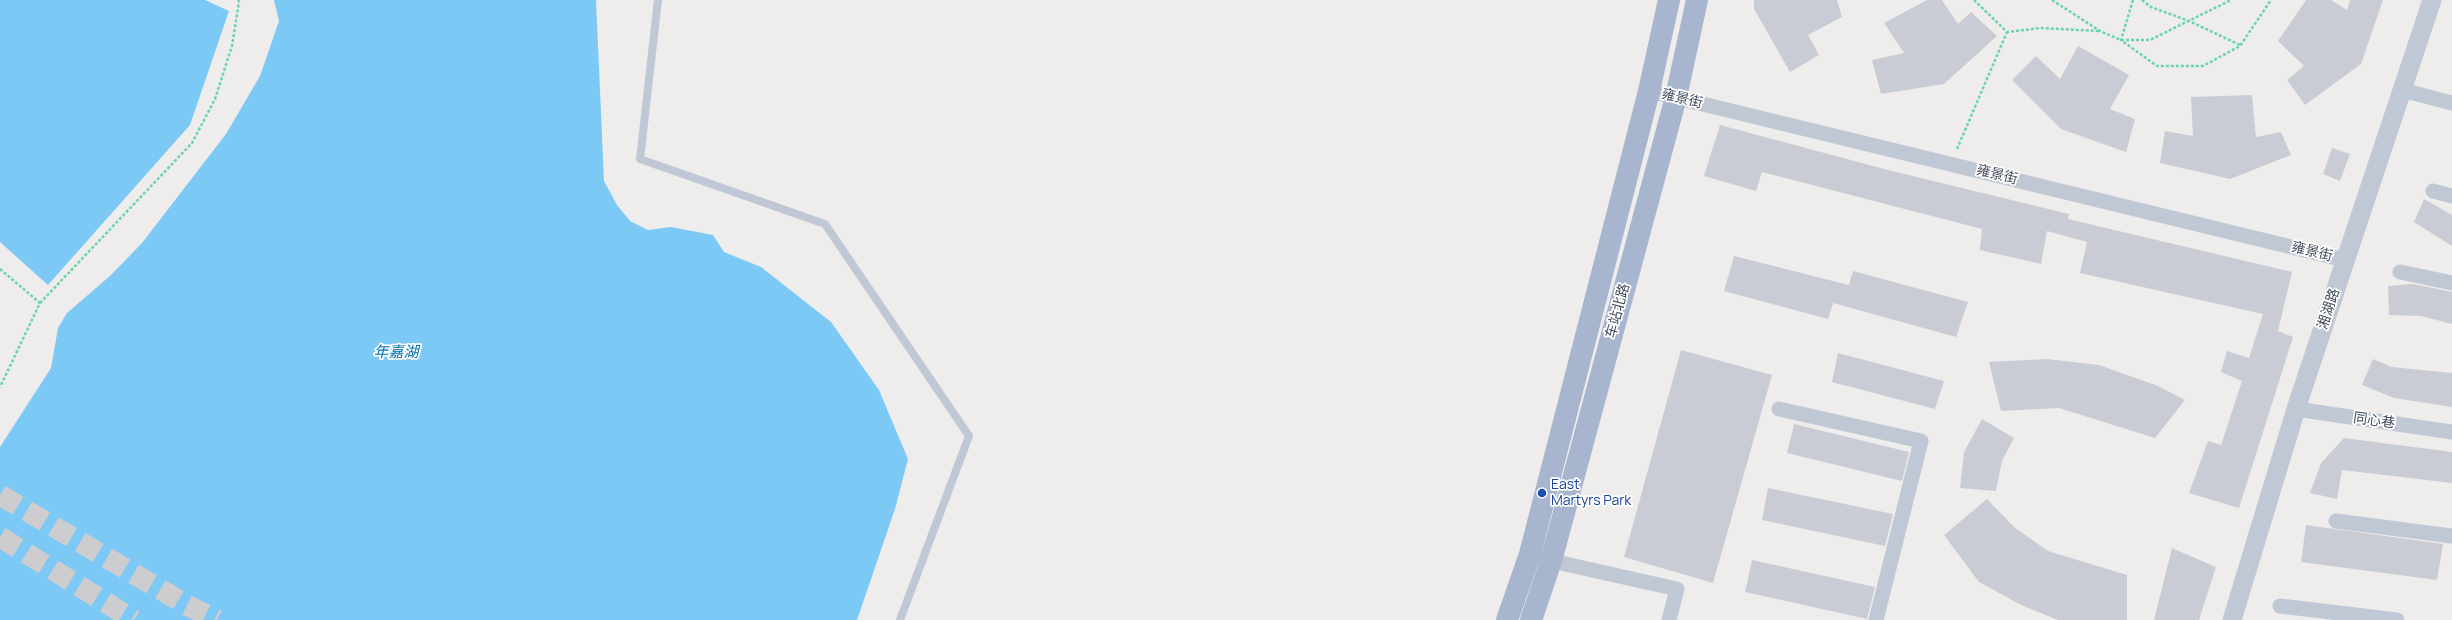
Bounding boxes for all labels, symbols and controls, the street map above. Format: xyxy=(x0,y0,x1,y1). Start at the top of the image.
street label: 雍景街 xyxy=(1660,86,1704,112)
street label: 雍景街 xyxy=(1975,162,2019,188)
street label: 雍景街 xyxy=(2290,239,2334,265)
street label: 车站北路 xyxy=(1603,282,1633,340)
street label: 湘湖路 xyxy=(2315,286,2343,332)
water label: 年嘉湖 xyxy=(374,344,418,362)
street label: 同心巷 xyxy=(2352,410,2396,432)
place label: East Martyrs Park xyxy=(1551,477,1631,510)
marker: East Martyrs Park xyxy=(1536,487,1548,499)

